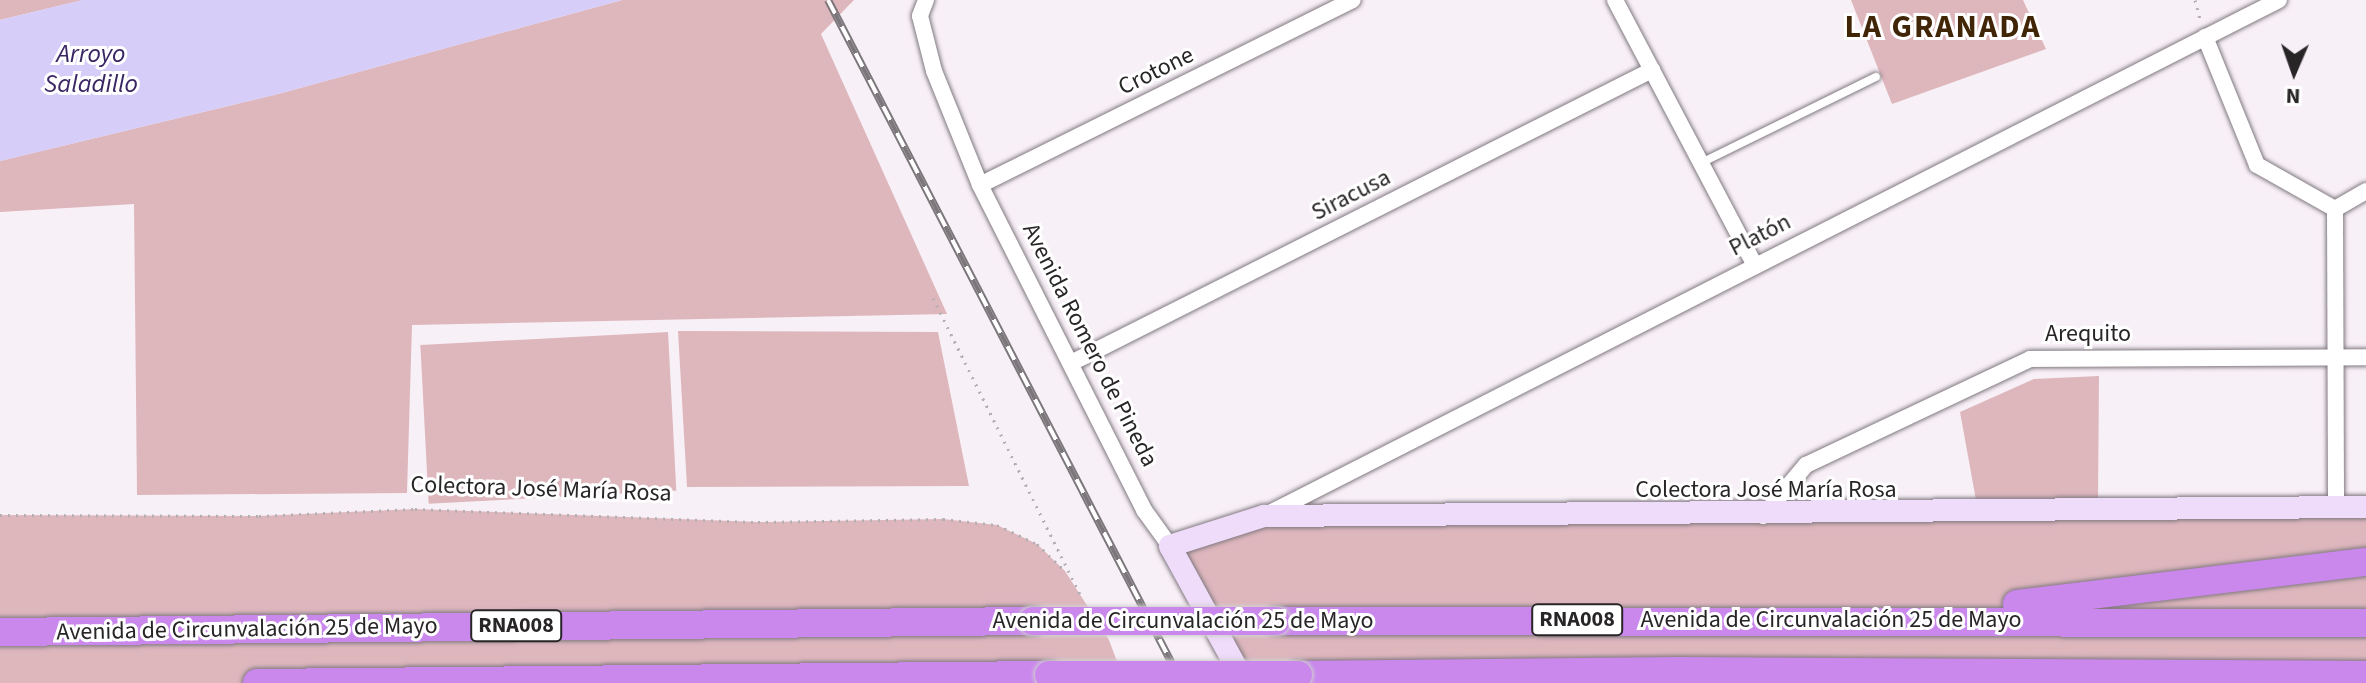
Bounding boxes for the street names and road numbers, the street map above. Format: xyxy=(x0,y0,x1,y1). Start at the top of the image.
street label: Crotone xyxy=(1114,40,1198,102)
street label: Siracusa xyxy=(1307,163,1395,227)
street label: Platón xyxy=(1724,207,1796,263)
street label: Avenida Romero de Pineda xyxy=(1016,219,1164,471)
street label: Arequito xyxy=(2045,320,2131,348)
street label: Colectora José María Rosa xyxy=(410,470,672,508)
street label: Colectora José María Rosa xyxy=(1635,476,1897,504)
road number: RNA008 xyxy=(1531,602,1623,638)
street label: Avenida de Circunvalación 25 de Mayo xyxy=(1640,606,2022,634)
street label: Avenida de Circunvalación 25 de Mayo xyxy=(992,607,1374,635)
road number: RNA008 xyxy=(470,608,562,644)
street label: Avenida de Circunvalación 25 de Mayo xyxy=(56,611,438,647)

